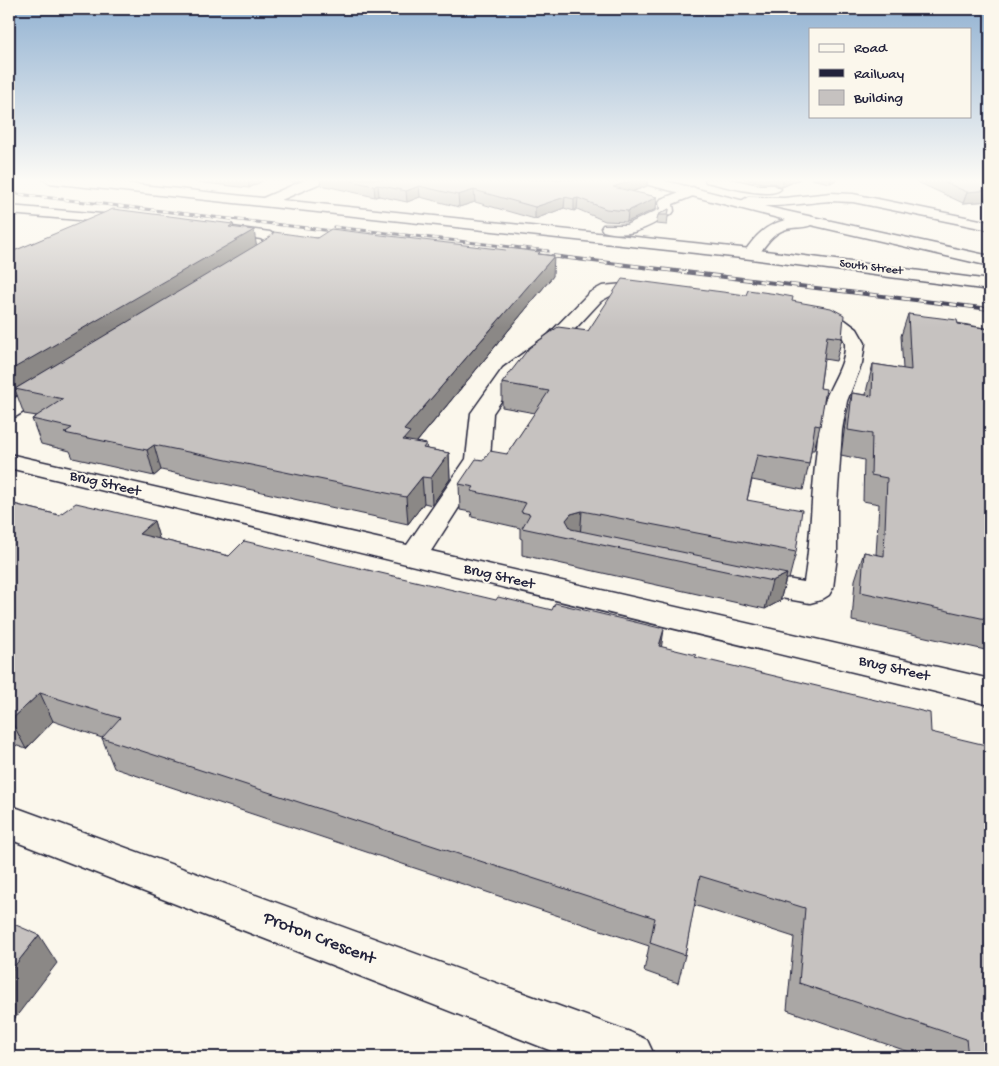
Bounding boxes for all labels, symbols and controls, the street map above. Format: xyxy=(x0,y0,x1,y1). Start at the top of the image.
legend xyxy=(809,28,972,118)
text: Road xyxy=(854,40,888,58)
text: Railway xyxy=(854,66,905,84)
text: Building xyxy=(853,90,903,108)
street label: South Street xyxy=(839,257,905,279)
street label: Brug Street xyxy=(67,467,144,501)
street label: Brug Street xyxy=(461,560,538,594)
street label: Brug Street xyxy=(856,652,933,686)
street label: Proton Crescent xyxy=(259,908,380,971)

